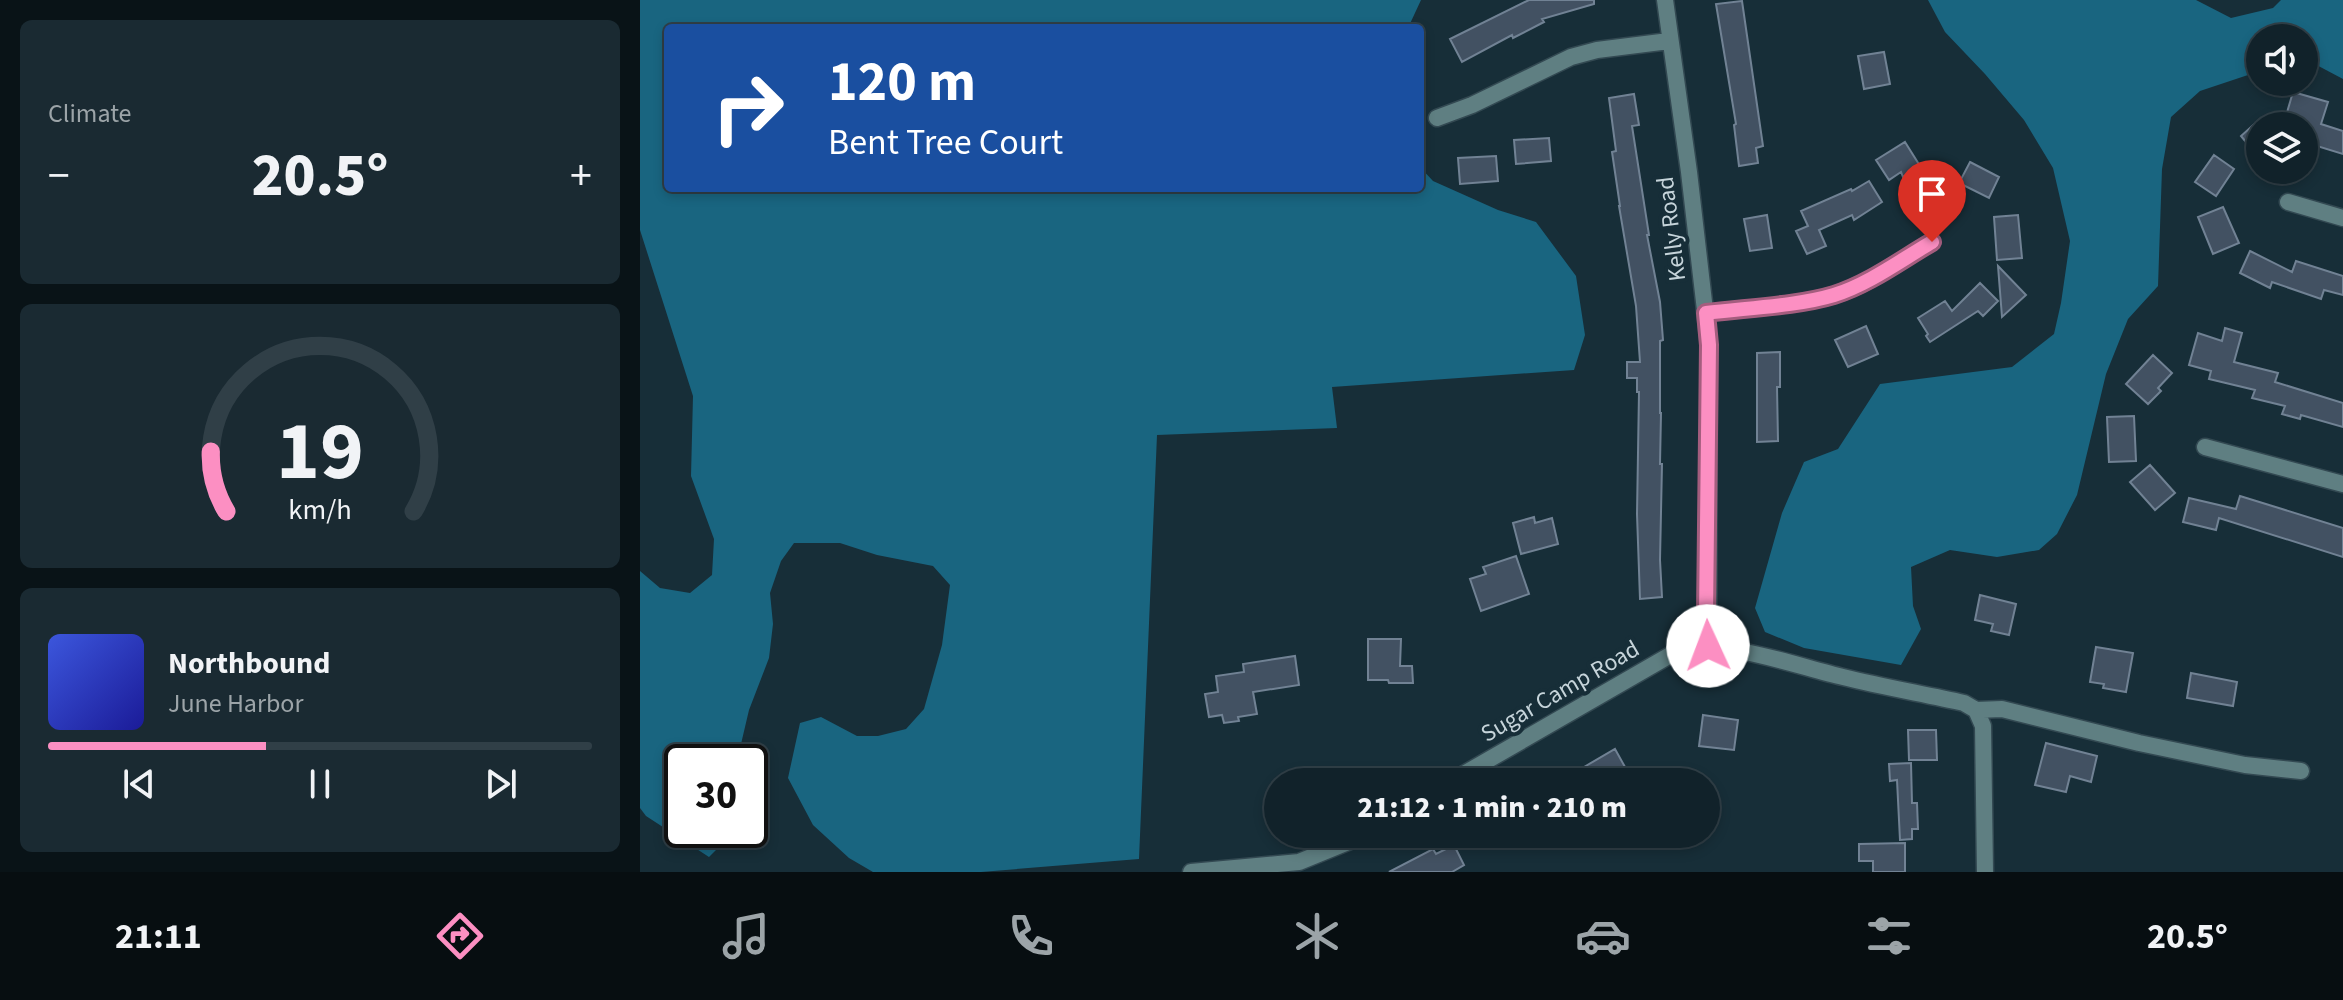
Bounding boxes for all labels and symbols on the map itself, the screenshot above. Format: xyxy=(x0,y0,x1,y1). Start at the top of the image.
pin xyxy=(1898,160,1966,242)
street label: Kelly Road xyxy=(1648,175,1695,283)
position arrow xyxy=(1666,604,1750,688)
street label: Sugar Camp Road xyxy=(1474,632,1646,751)
speed limit sign: 30 xyxy=(664,744,768,848)

